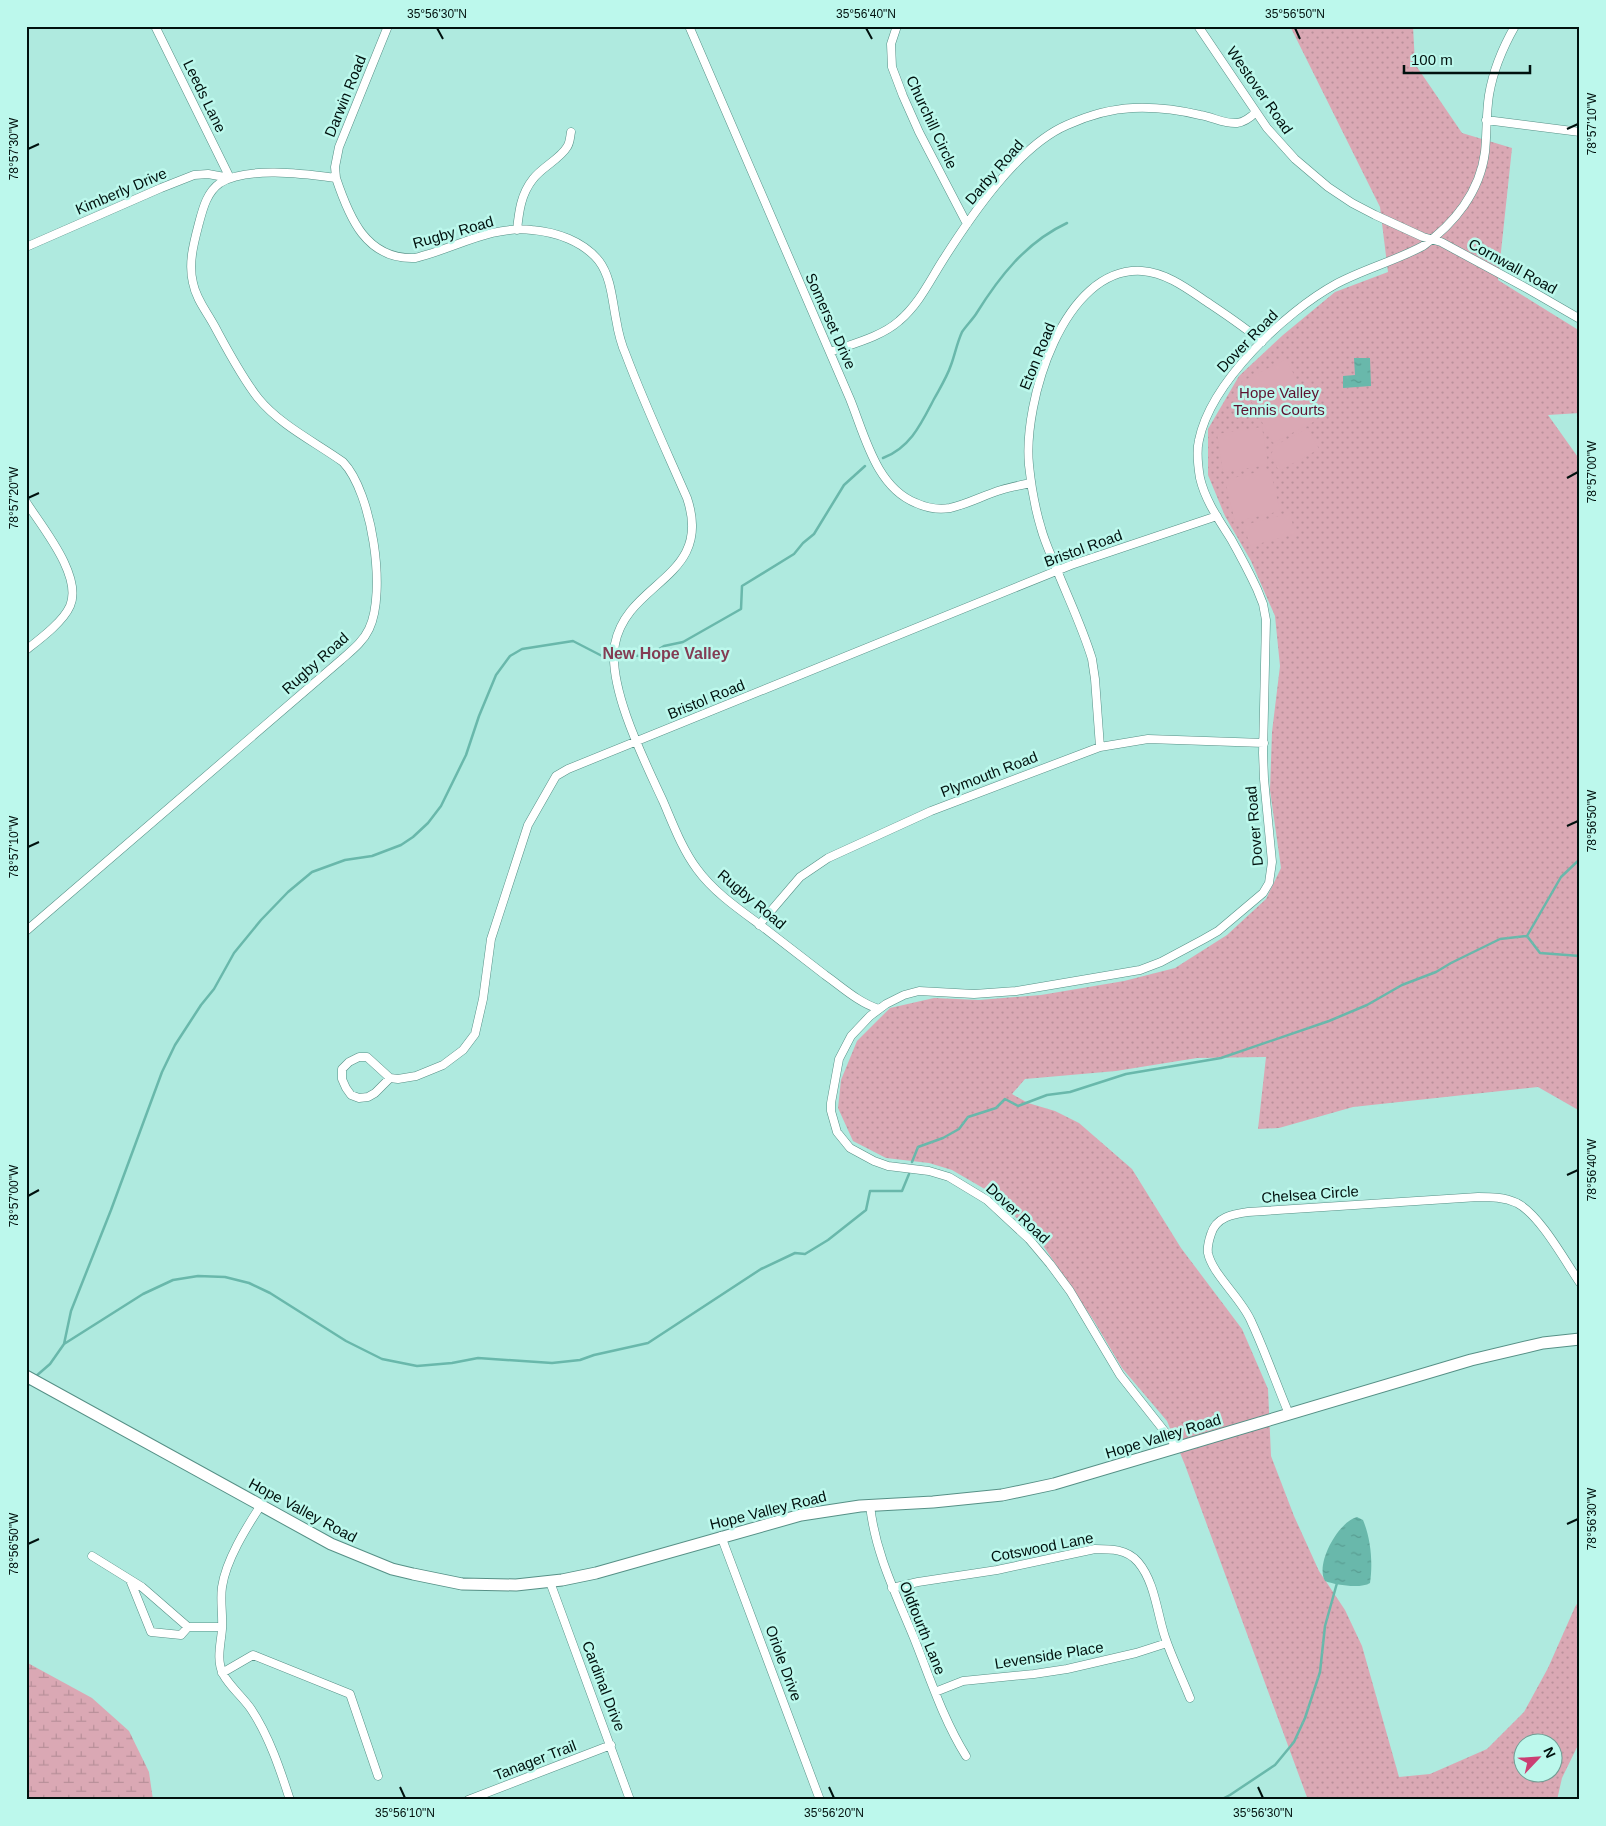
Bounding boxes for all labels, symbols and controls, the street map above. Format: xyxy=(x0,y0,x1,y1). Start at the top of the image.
text: 35°56'30"N xyxy=(407,7,467,21)
text: 35°56'40"N xyxy=(836,7,896,21)
text: 35°56'50"N xyxy=(1265,7,1325,21)
scale bar xyxy=(1404,42,1530,74)
street label: Westover Road xyxy=(1223,43,1297,137)
text: 100 m xyxy=(1411,51,1453,68)
street label: Darwin Road xyxy=(321,53,369,139)
street label: Leeds Lane xyxy=(180,57,230,135)
street label: Churchill Circle xyxy=(903,73,961,171)
text: 78°57'10"W xyxy=(1585,92,1599,155)
text: 78°57'30"W xyxy=(7,117,21,180)
street label: Darby Road xyxy=(961,136,1027,208)
street label: Kimberly Drive xyxy=(73,164,169,218)
street label: Rugby Road xyxy=(411,212,495,252)
street label: Cornwall Road xyxy=(1466,235,1560,297)
street label: Somerset Drive xyxy=(802,270,860,372)
street label: Dover Road xyxy=(1213,306,1281,376)
street label: Eton Road xyxy=(1016,320,1058,392)
park label: Hope Valley Tennis Courts xyxy=(1233,384,1325,418)
text: 78°57'00"W xyxy=(1585,440,1599,503)
text: 78°57'20"W xyxy=(7,466,21,529)
street label: Bristol Road xyxy=(1042,526,1124,570)
street label: Rugby Road xyxy=(278,629,352,697)
district label: New Hope Valley xyxy=(602,645,730,662)
street label: Bristol Road xyxy=(665,676,747,722)
street label: Plymouth Road xyxy=(938,748,1040,800)
street label: Dover Road xyxy=(1242,785,1266,867)
text: 78°56'50"W xyxy=(1585,789,1599,852)
text: 78°57'10"W xyxy=(7,815,21,878)
street label: Rugby Road xyxy=(715,866,789,932)
text: 78°56'40"W xyxy=(1585,1138,1599,1201)
text: 78°57'00"W xyxy=(7,1164,21,1227)
street label: Dover Road xyxy=(983,1179,1053,1247)
street label: Chelsea Circle xyxy=(1261,1182,1359,1206)
street label: Hope Valley Road xyxy=(1103,1410,1223,1462)
street label: Hope Valley Road xyxy=(246,1474,360,1546)
street label: Hope Valley Road xyxy=(708,1487,828,1533)
text: 78°56'30"W xyxy=(1585,1487,1599,1550)
text: 78°56'50"W xyxy=(7,1512,21,1575)
street label: Cotswood Lane xyxy=(989,1529,1095,1565)
street label: Oldfourth Lane xyxy=(897,1579,949,1677)
street label: Oriole Drive xyxy=(762,1623,806,1703)
street label: Levenside Place xyxy=(993,1638,1105,1672)
street label: Cardinal Drive xyxy=(579,1639,629,1733)
north arrow xyxy=(1514,1734,1564,1784)
street label: Tanager Trail xyxy=(491,1737,579,1783)
text: N xyxy=(1540,1745,1559,1760)
text: 35°56'10"N xyxy=(375,1806,435,1820)
text: 35°56'20"N xyxy=(804,1806,864,1820)
text: 35°56'30"N xyxy=(1233,1806,1293,1820)

